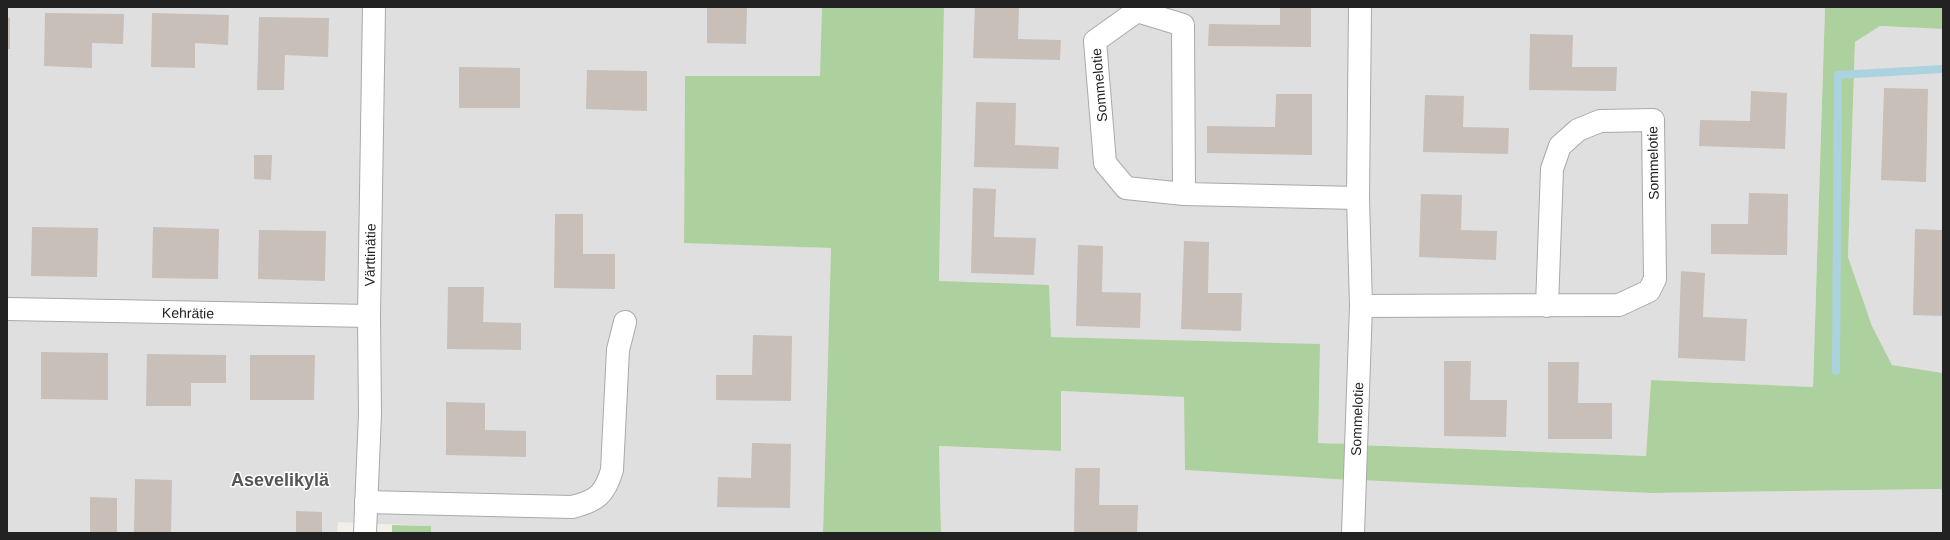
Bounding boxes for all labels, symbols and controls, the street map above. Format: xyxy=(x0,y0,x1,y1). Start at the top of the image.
street label: Sommelotie xyxy=(1088,47,1110,123)
street label: Sommelotie xyxy=(1644,126,1662,200)
street label: Värttinätie xyxy=(361,223,379,287)
street label: Kehrätie xyxy=(162,305,214,321)
street label: Sommelotie xyxy=(1348,382,1366,456)
district label: Asevelikylä xyxy=(231,470,330,490)

